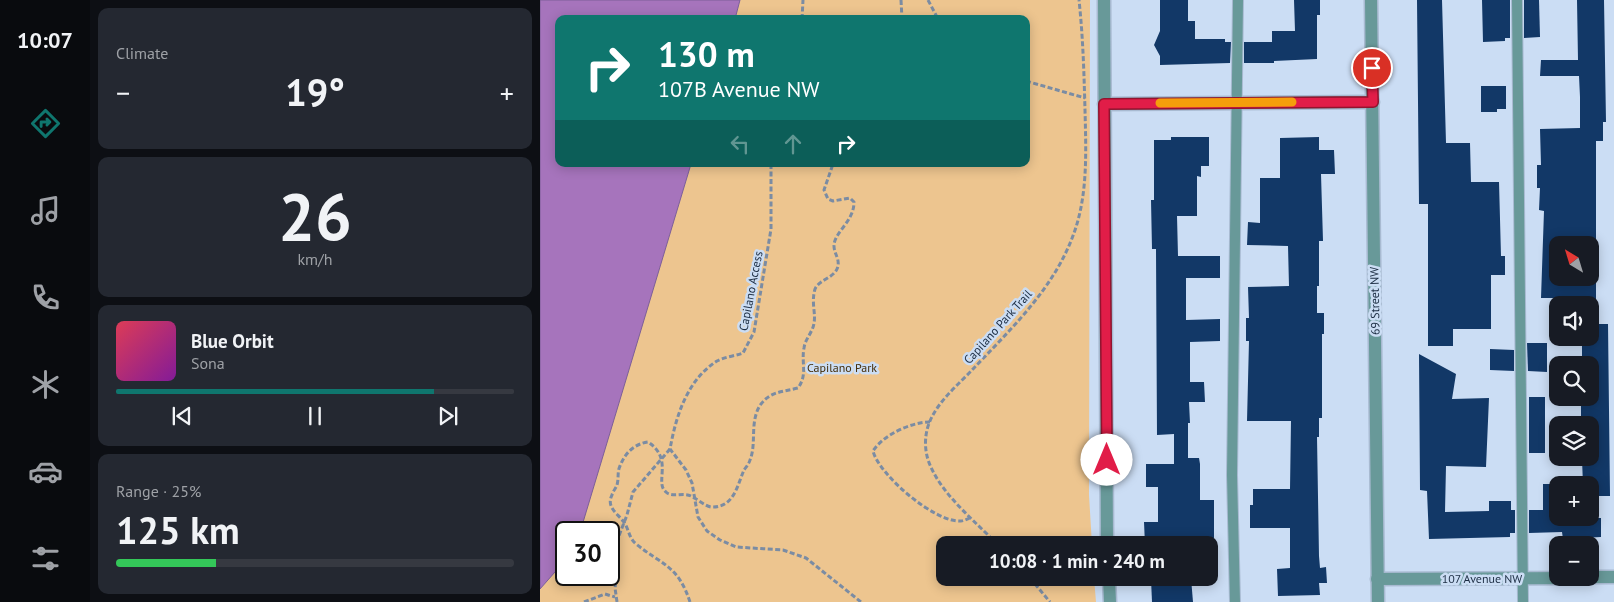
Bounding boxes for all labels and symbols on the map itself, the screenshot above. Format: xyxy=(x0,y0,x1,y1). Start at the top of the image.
pin xyxy=(1351,47,1393,89)
north arrow xyxy=(1549,236,1599,286)
street label: Capilano Access xyxy=(735,250,766,332)
street label: 69 Street NW xyxy=(1366,267,1383,335)
street label: Capilano Park Trail xyxy=(960,286,1035,367)
park label: Capilano Park xyxy=(807,360,877,375)
position arrow xyxy=(1080,433,1132,485)
speed limit sign: 30 xyxy=(555,521,620,586)
street label: 107 Avenue NW xyxy=(1442,571,1522,586)

